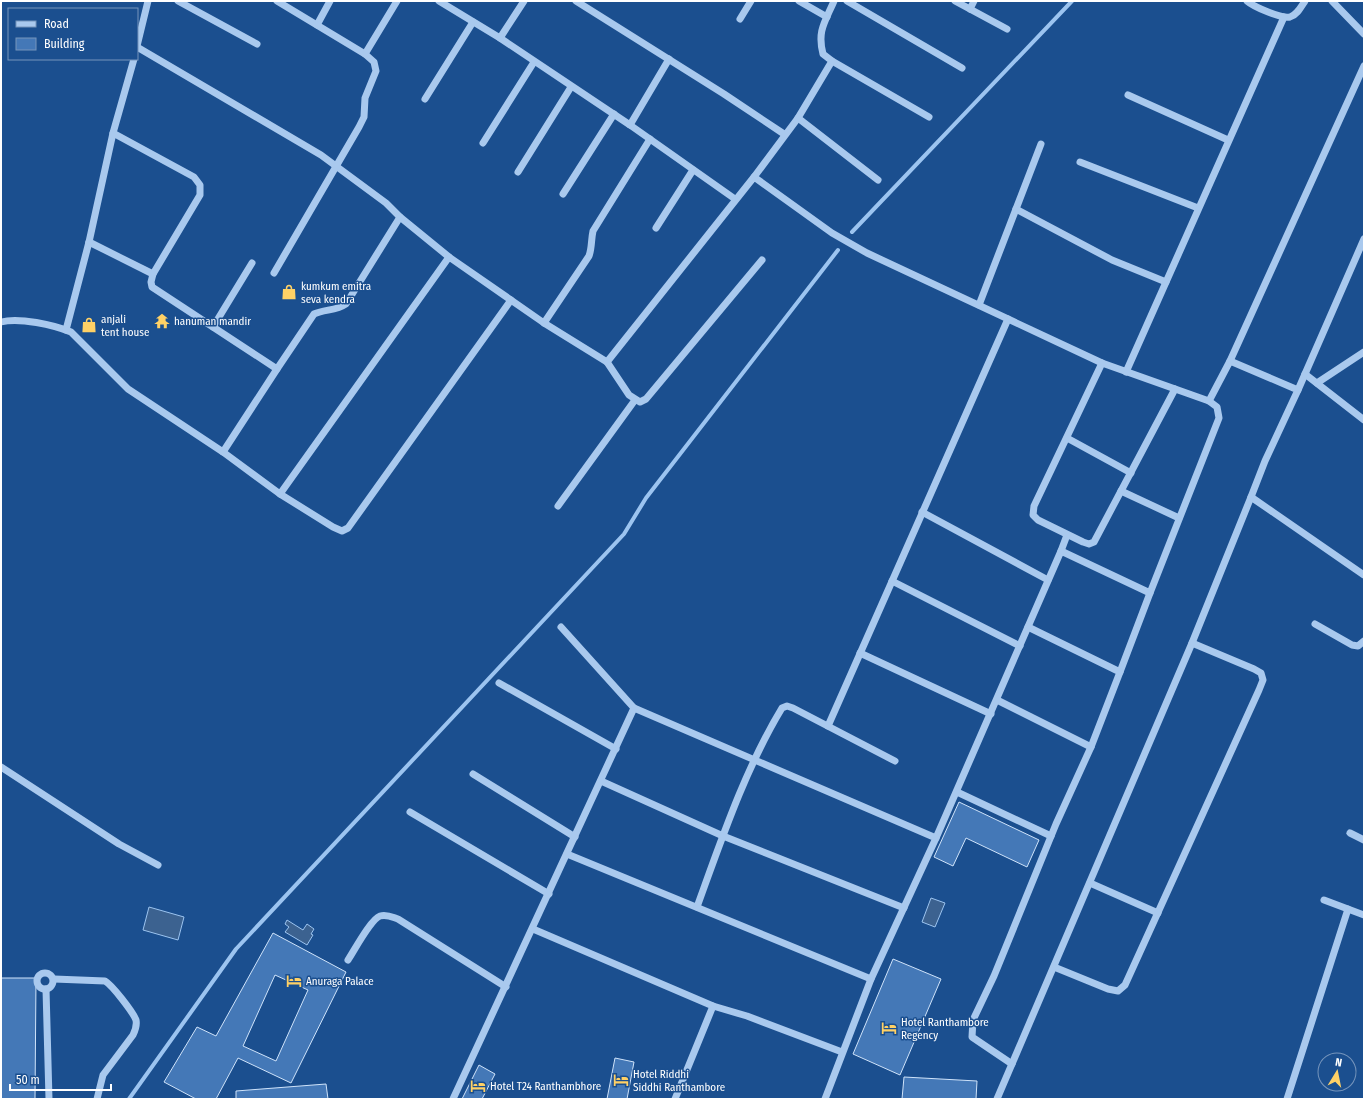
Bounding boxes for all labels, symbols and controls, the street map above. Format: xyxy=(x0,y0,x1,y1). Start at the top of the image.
legend xyxy=(8,8,138,60)
text: Road xyxy=(44,17,69,31)
text: Building xyxy=(44,37,85,51)
place label: kumkum emitra seva kendra xyxy=(301,280,371,306)
shop icon: kumkum emitra seva kendra xyxy=(280,283,298,301)
temple icon: hanuman mandir xyxy=(153,312,171,330)
place label: anjali tent house xyxy=(101,313,149,339)
place label: hanuman mandir xyxy=(174,315,251,328)
shop icon: anjali tent house xyxy=(80,316,98,334)
hotel icon: Anuraga Palace xyxy=(285,972,303,990)
place label: Anuraga Palace xyxy=(306,975,374,988)
place label: Hotel Ranthambore Regency xyxy=(901,1016,989,1042)
hotel icon: Hotel Ranthambore Regency xyxy=(880,1019,898,1037)
north arrow xyxy=(1317,1052,1357,1092)
text: N xyxy=(1334,1056,1343,1070)
scale bar xyxy=(10,1066,111,1092)
place label: Hotel Riddhi Siddhi Ranthambore xyxy=(633,1068,725,1094)
hotel icon: Hotel Riddhi Siddhi Ranthambore xyxy=(612,1071,630,1089)
text: 50 m xyxy=(16,1073,40,1087)
hotel icon: Hotel T24 Ranthambhore xyxy=(469,1077,487,1095)
place label: Hotel T24 Ranthambhore xyxy=(490,1080,601,1093)

